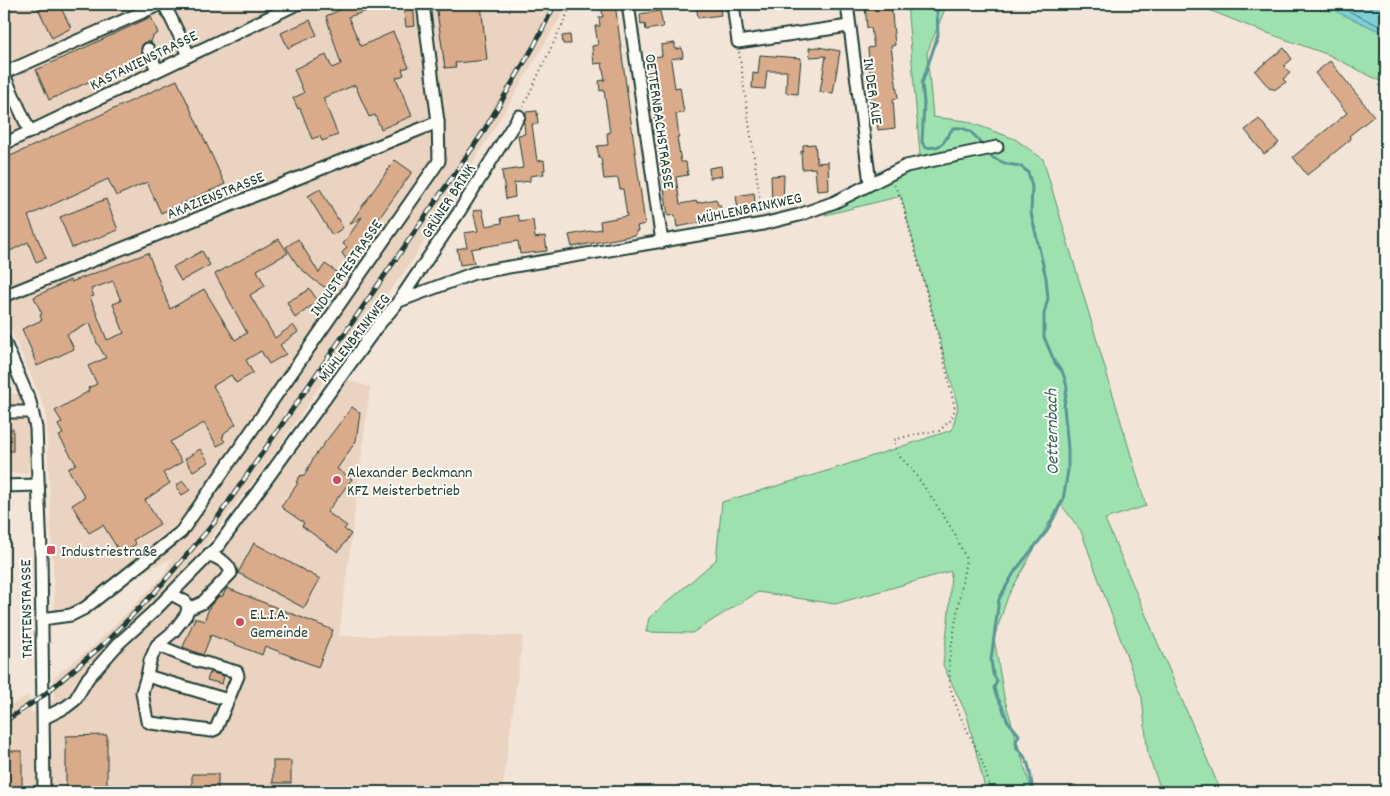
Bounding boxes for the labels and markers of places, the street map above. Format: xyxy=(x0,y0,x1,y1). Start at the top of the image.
place label: Alexander Beckmann KFZ Meisterbetrieb xyxy=(347,462,472,503)
marker: Alexander Beckmann KFZ Meisterbetrieb xyxy=(331,474,343,486)
place label: Industriestraße xyxy=(61,541,157,564)
marker: Industriestraße xyxy=(45,544,57,556)
place label: E.L.I.A. Gemeinde xyxy=(250,604,308,645)
marker: E.L.I.A. Gemeinde xyxy=(234,616,246,628)

